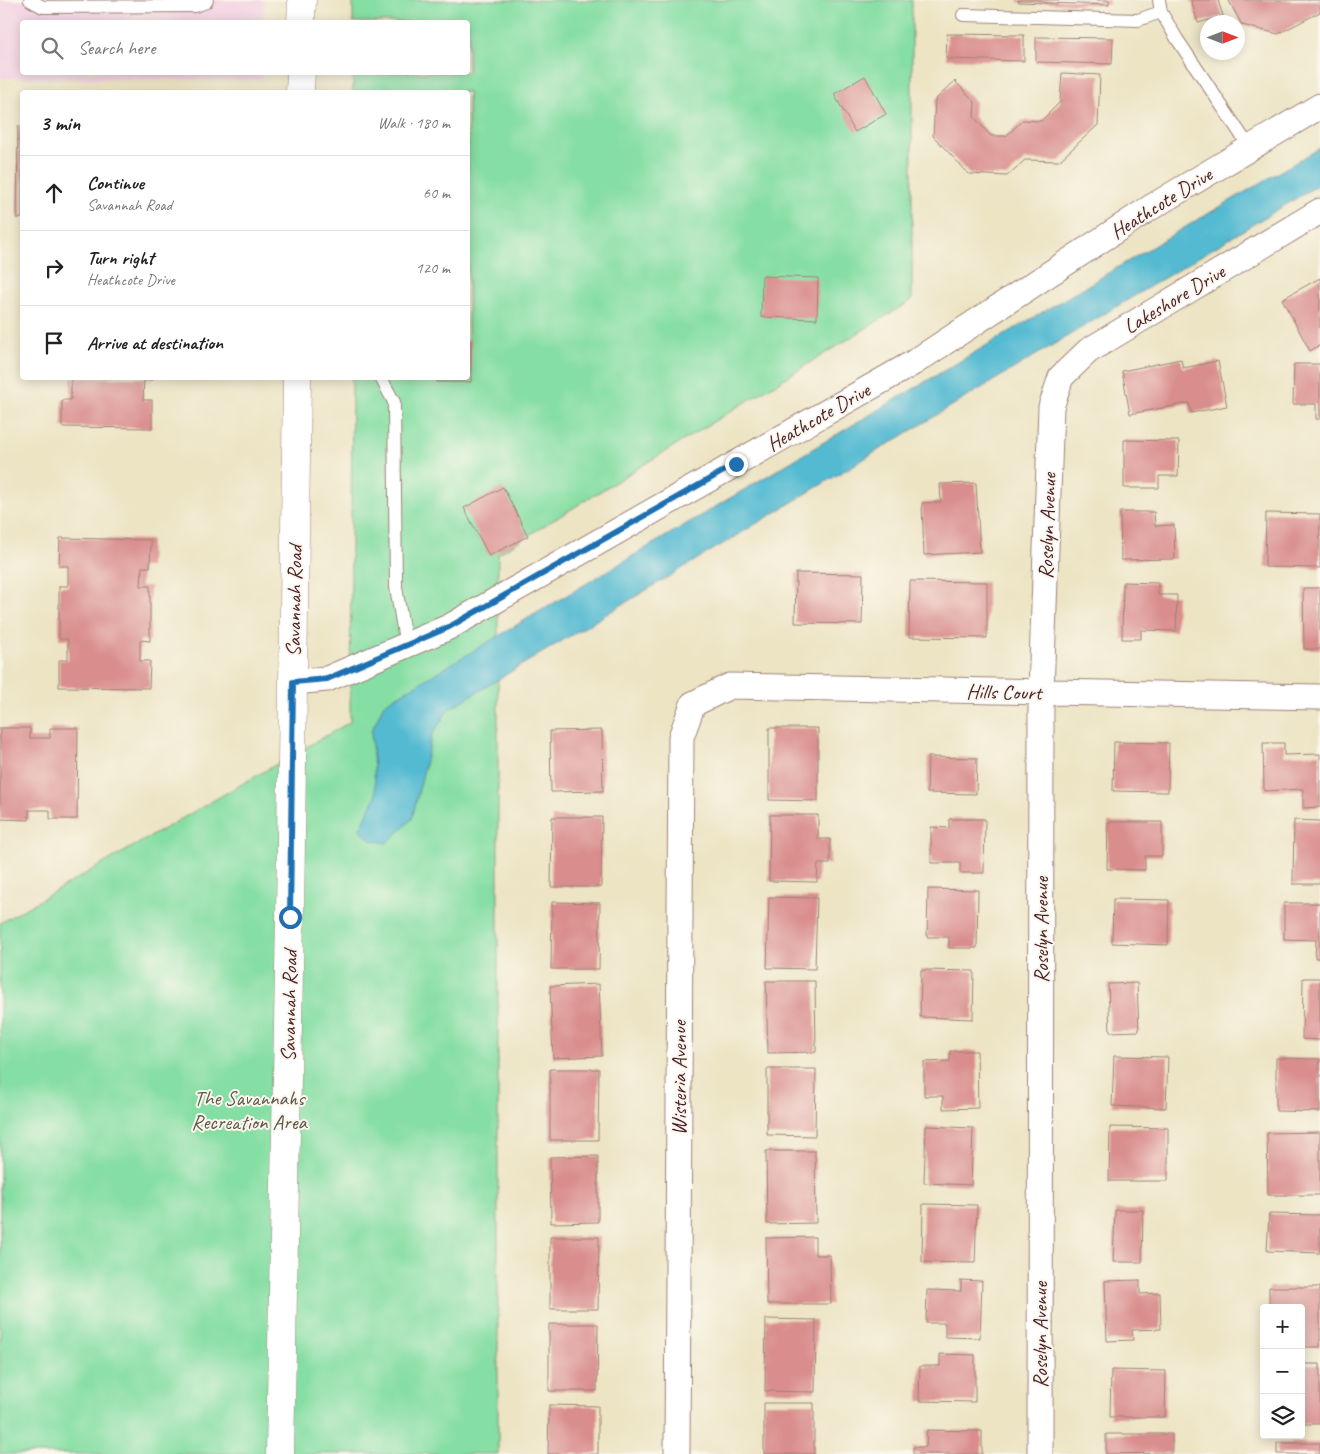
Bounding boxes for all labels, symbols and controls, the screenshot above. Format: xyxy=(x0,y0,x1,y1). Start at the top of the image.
north arrow xyxy=(1200,15,1245,60)
search box xyxy=(20,20,470,75)
icon: search xyxy=(38,34,66,62)
text: Search here xyxy=(78,36,155,60)
text: 3 min xyxy=(40,110,80,136)
text: Walk · 180 m xyxy=(378,113,450,133)
street label: Heathcote Drive xyxy=(1105,161,1218,245)
text: Continue xyxy=(87,171,144,195)
icon: ahead xyxy=(40,179,68,207)
text: 60 m xyxy=(423,183,450,203)
text: Savannah Road xyxy=(87,195,172,215)
text: Turn right xyxy=(87,246,154,270)
icon: right xyxy=(40,254,68,282)
text: 120 m xyxy=(416,258,450,278)
street label: Lakeshore Drive xyxy=(1119,258,1230,339)
text: Heathcote Drive xyxy=(87,270,175,290)
icon: arrive xyxy=(40,329,68,357)
text: Arrive at destination xyxy=(87,331,223,355)
street label: Heathcote Drive xyxy=(762,376,875,457)
route end xyxy=(725,453,748,476)
street label: Roselyn Avenue xyxy=(1032,471,1062,579)
street label: Savannah Road xyxy=(280,541,308,657)
street label: Hills Court xyxy=(966,678,1044,706)
street label: Roselyn Avenue xyxy=(1028,876,1054,983)
route start xyxy=(279,906,302,929)
street label: Savannah Road xyxy=(275,946,303,1062)
street label: Wisteria Avenue xyxy=(666,1019,692,1135)
park label: The Savannahs Recreation Area xyxy=(191,1085,308,1135)
street label: Roselyn Avenue xyxy=(1027,1281,1053,1388)
map controls xyxy=(1260,1304,1305,1439)
button: + xyxy=(1260,1304,1305,1349)
button: − xyxy=(1260,1349,1305,1394)
button: layers xyxy=(1260,1394,1305,1439)

